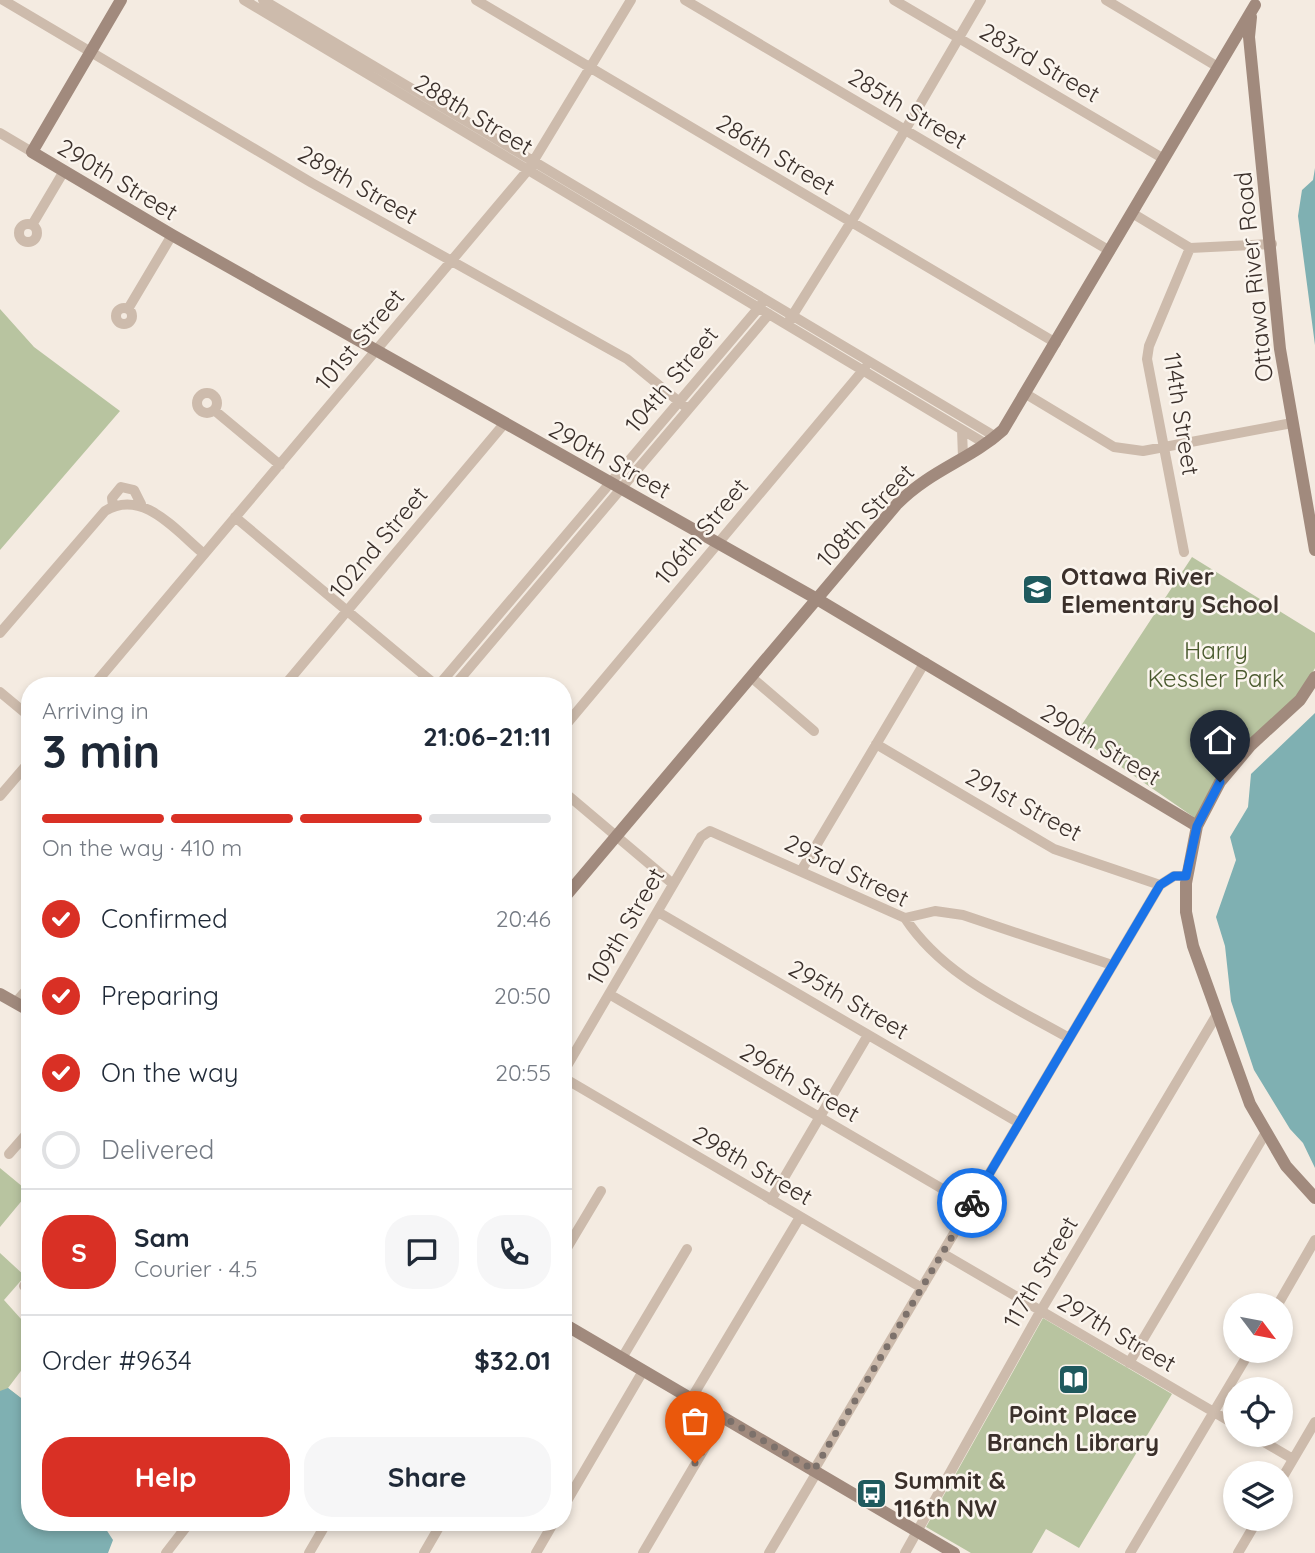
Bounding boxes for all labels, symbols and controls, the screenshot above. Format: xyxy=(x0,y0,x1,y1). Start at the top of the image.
street label: 283rd Street xyxy=(974,15,1106,109)
street label: 285th Street xyxy=(843,61,973,155)
street label: 288th Street xyxy=(409,67,539,161)
street label: 286th Street xyxy=(711,107,841,201)
street label: 290th Street xyxy=(52,131,184,227)
street label: 289th Street xyxy=(293,138,423,230)
street label: Ottawa River Road xyxy=(1227,171,1279,383)
street label: 101st Street xyxy=(308,282,410,396)
street label: 104th Street xyxy=(618,320,724,438)
street label: 114th Street xyxy=(1157,350,1207,478)
street label: 290th Street xyxy=(544,413,676,505)
street label: 108th Street xyxy=(810,457,920,573)
street label: 106th Street xyxy=(648,472,754,590)
street label: 102nd Street xyxy=(322,480,434,604)
place label: Ottawa River Elementary School xyxy=(1061,561,1279,619)
school or university icon: Ottawa River Elementary School xyxy=(1021,573,1055,607)
park label: Harry Kessler Park xyxy=(1147,635,1285,693)
text: Arriving in xyxy=(42,696,149,725)
street label: 290th Street xyxy=(1035,696,1167,792)
pin xyxy=(1190,710,1250,782)
text: 21:06–21:11 xyxy=(423,720,551,753)
icon: home xyxy=(1201,721,1239,759)
text: 3 min xyxy=(42,722,160,780)
street label: 291st Street xyxy=(961,761,1087,847)
street label: 293rd Street xyxy=(780,827,914,913)
text: On the way · 410 m xyxy=(42,833,242,862)
street label: 109th Street xyxy=(579,862,671,990)
icon: check xyxy=(42,900,80,938)
text: Confirmed xyxy=(101,902,228,935)
text: 20:46 xyxy=(496,904,551,933)
street label: 295th Street xyxy=(784,953,914,1045)
icon: check xyxy=(42,977,80,1015)
text: Preparing xyxy=(101,979,219,1012)
text: 20:50 xyxy=(494,981,551,1010)
street label: 296th Street xyxy=(735,1036,865,1128)
icon: check xyxy=(42,1054,80,1092)
text: On the way xyxy=(101,1056,239,1089)
text: 20:55 xyxy=(495,1058,551,1087)
street label: 298th Street xyxy=(688,1119,818,1211)
text: Delivered xyxy=(101,1133,214,1166)
courier xyxy=(937,1168,1007,1238)
icon: bike xyxy=(953,1184,991,1222)
street label: 117th Street xyxy=(996,1211,1084,1333)
button: chat xyxy=(385,1215,459,1289)
button: phone xyxy=(477,1215,551,1289)
text: Sam xyxy=(134,1221,190,1254)
text: S xyxy=(71,1236,87,1269)
text: Courier · 4.5 xyxy=(134,1254,258,1283)
street label: 297th Street xyxy=(1052,1286,1182,1378)
north arrow xyxy=(1223,1293,1293,1363)
map controls xyxy=(1223,1293,1293,1531)
text: Order #9634 xyxy=(42,1344,192,1377)
text: $32.01 xyxy=(474,1344,551,1377)
library icon: Point Place Branch Library xyxy=(1056,1363,1090,1397)
button: locate xyxy=(1223,1377,1293,1447)
pin xyxy=(665,1391,725,1463)
place label: Point Place Branch Library xyxy=(987,1399,1159,1457)
icon: bag xyxy=(676,1402,714,1440)
button: Help xyxy=(42,1437,290,1517)
button: Share xyxy=(304,1437,551,1517)
button: layers xyxy=(1223,1461,1293,1531)
place label: Summit & 116th NW xyxy=(894,1465,1006,1523)
bus stop icon: Summit & 116th NW xyxy=(854,1477,888,1511)

